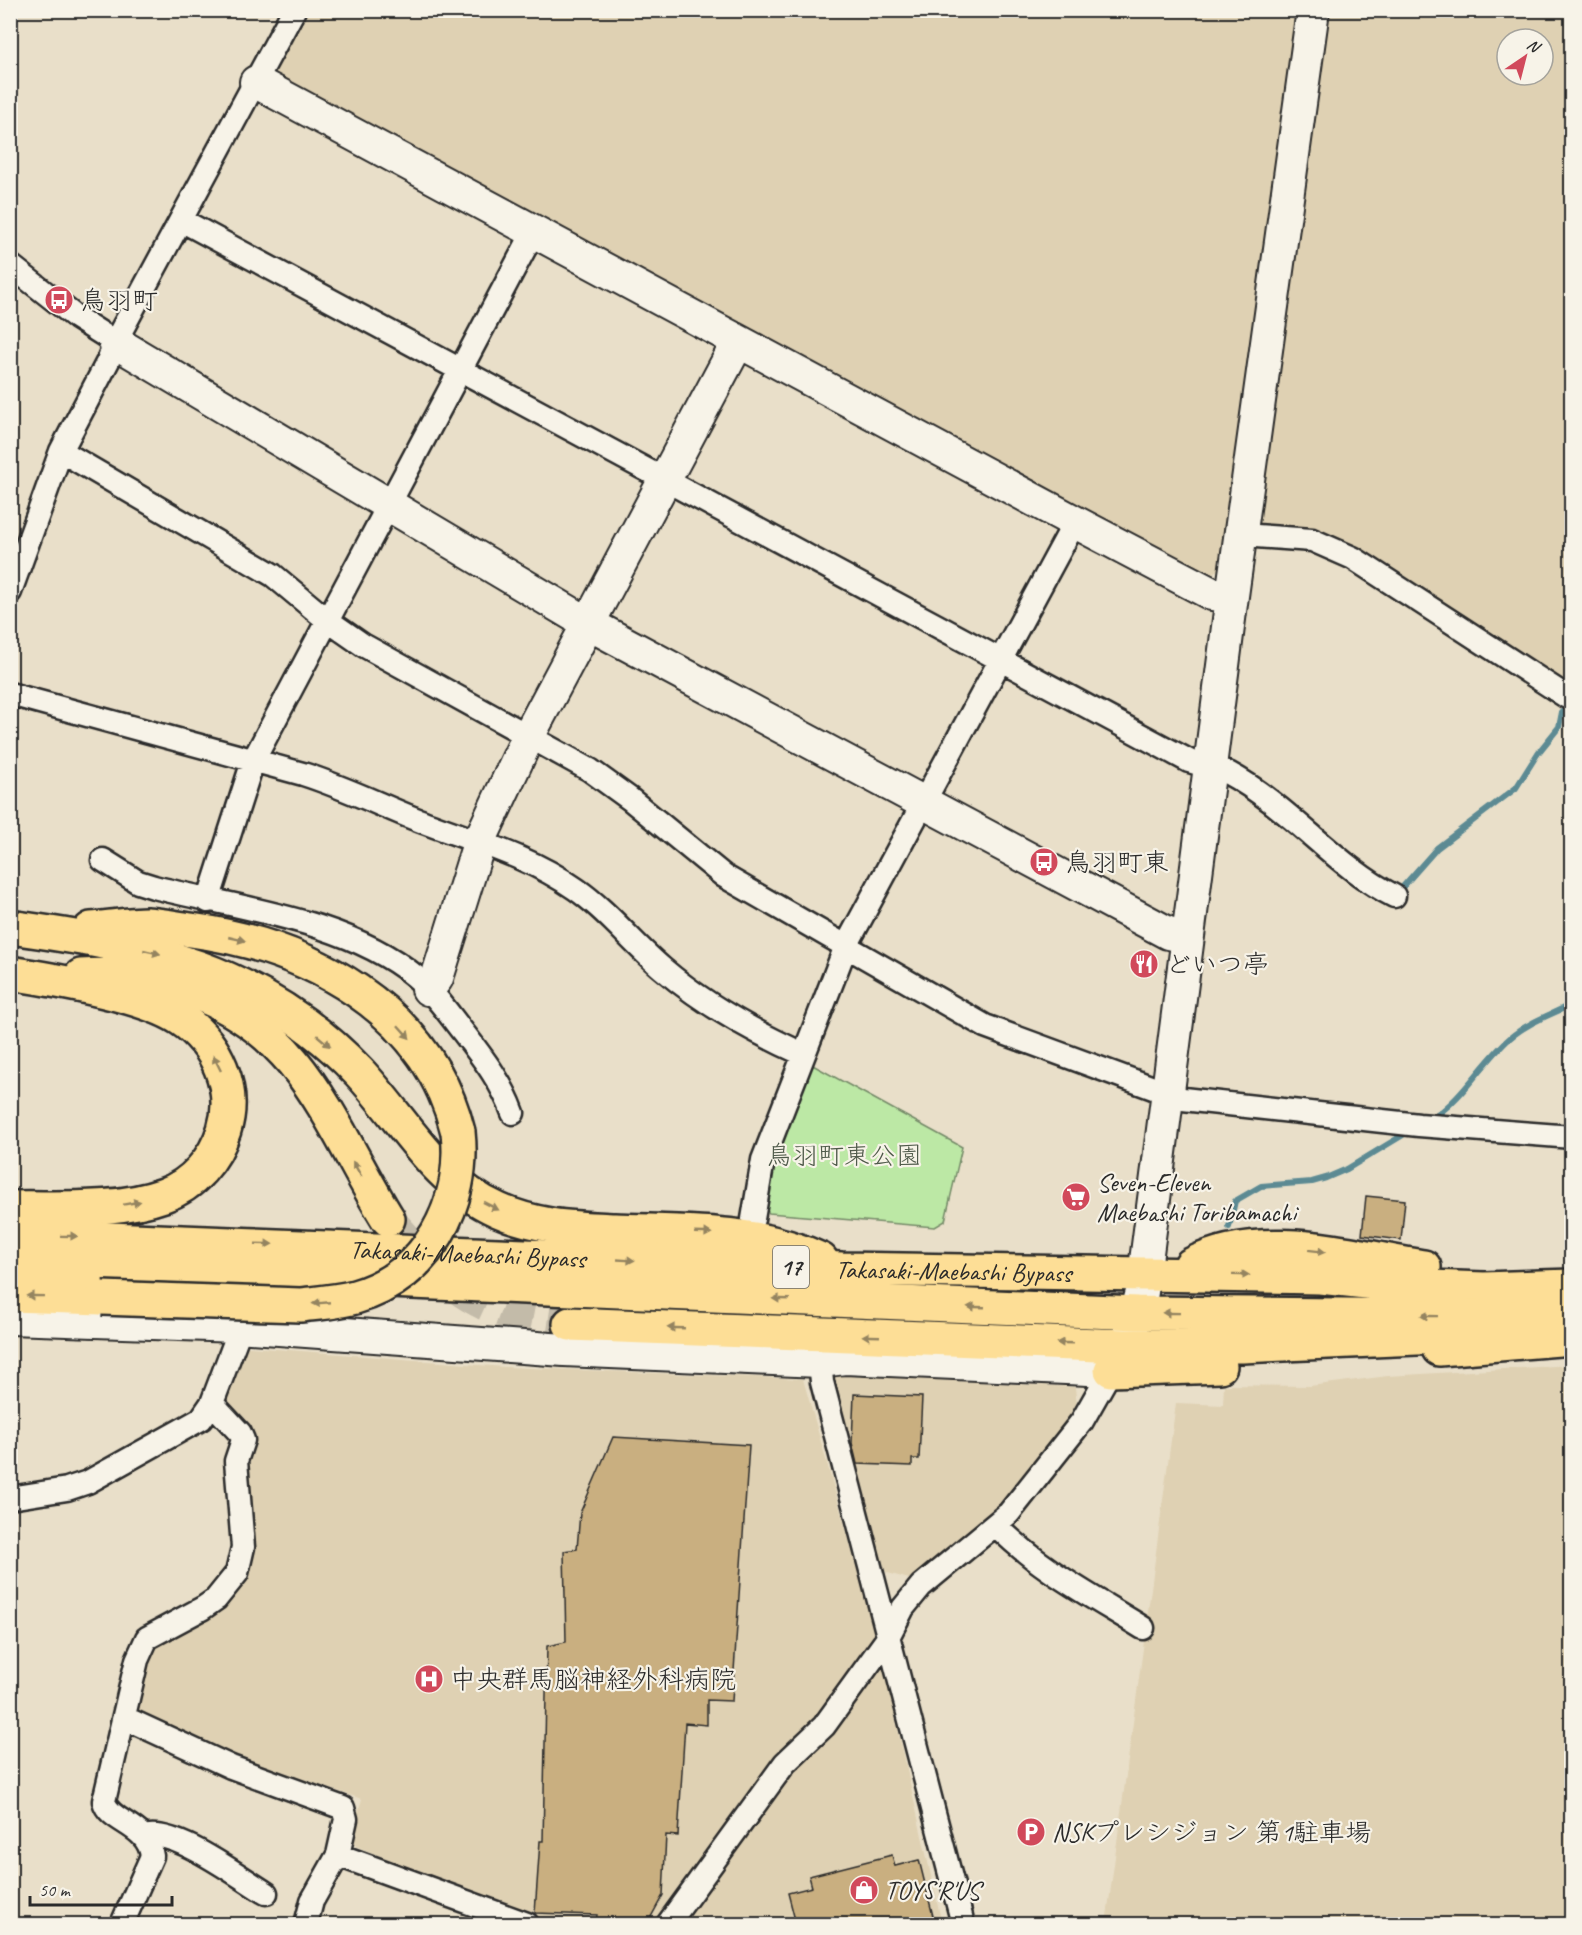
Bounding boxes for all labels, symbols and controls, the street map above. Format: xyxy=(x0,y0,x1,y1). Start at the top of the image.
north arrow xyxy=(1495,27,1555,87)
text: N xyxy=(1523,34,1545,58)
bus stop icon: 鳥羽町 xyxy=(43,284,75,316)
place label: 鳥羽町 xyxy=(80,284,158,317)
bus stop icon: 鳥羽町東 xyxy=(1028,846,1060,878)
place label: 鳥羽町東 xyxy=(1065,846,1169,879)
one-way arrow xyxy=(227,934,246,944)
one-way arrow xyxy=(143,948,161,958)
restaurant icon: どいつ亭 xyxy=(1128,948,1160,980)
place label: どいつ亭 xyxy=(1165,948,1269,981)
one-way arrow xyxy=(397,1024,411,1039)
one-way arrow xyxy=(316,1034,331,1047)
one-way arrow xyxy=(213,1054,222,1071)
park label: 鳥羽町東公園 xyxy=(766,1139,922,1172)
one-way arrow xyxy=(352,1160,362,1177)
place label: Seven-Eleven Maebashi Toribamachi xyxy=(1097,1166,1299,1229)
supermarket icon: Seven-Eleven Maebashi Toribamachi xyxy=(1060,1181,1092,1213)
one-way arrow xyxy=(122,1198,141,1207)
one-way arrow xyxy=(482,1201,500,1211)
one-way arrow xyxy=(694,1229,713,1238)
one-way arrow xyxy=(59,1232,78,1241)
street label: Takasaki-Maebashi Bypass xyxy=(349,1233,588,1276)
one-way arrow xyxy=(254,1239,273,1249)
road number: 17 xyxy=(773,1246,809,1288)
one-way arrow xyxy=(1308,1246,1327,1256)
street label: Takasaki-Maebashi Bypass xyxy=(835,1253,1074,1290)
one-way arrow xyxy=(617,1255,636,1264)
one-way arrow xyxy=(1232,1270,1251,1280)
one-way arrow xyxy=(26,1291,45,1301)
one-way arrow xyxy=(772,1295,791,1304)
one-way arrow xyxy=(311,1298,330,1308)
one-way arrow xyxy=(967,1302,986,1311)
one-way arrow xyxy=(1162,1309,1181,1318)
one-way arrow xyxy=(1420,1311,1439,1321)
one-way arrow xyxy=(666,1323,685,1333)
one-way arrow xyxy=(861,1331,880,1340)
one-way arrow xyxy=(1056,1339,1075,1348)
hospital icon: 中央群馬脳神経外科病院 xyxy=(413,1663,445,1695)
place label: 中央群馬脳神経外科病院 xyxy=(450,1663,736,1696)
parking icon: NSKプレシジョン 第1駐車場 xyxy=(1015,1816,1047,1848)
place label: NSKプレシジョン 第1駐車場 xyxy=(1052,1816,1371,1849)
scale bar xyxy=(30,1869,172,1907)
shop icon: TOYS'R'US xyxy=(848,1874,880,1906)
place label: TOYS'R'US xyxy=(885,1874,985,1907)
text: 50 m xyxy=(39,1879,72,1901)

